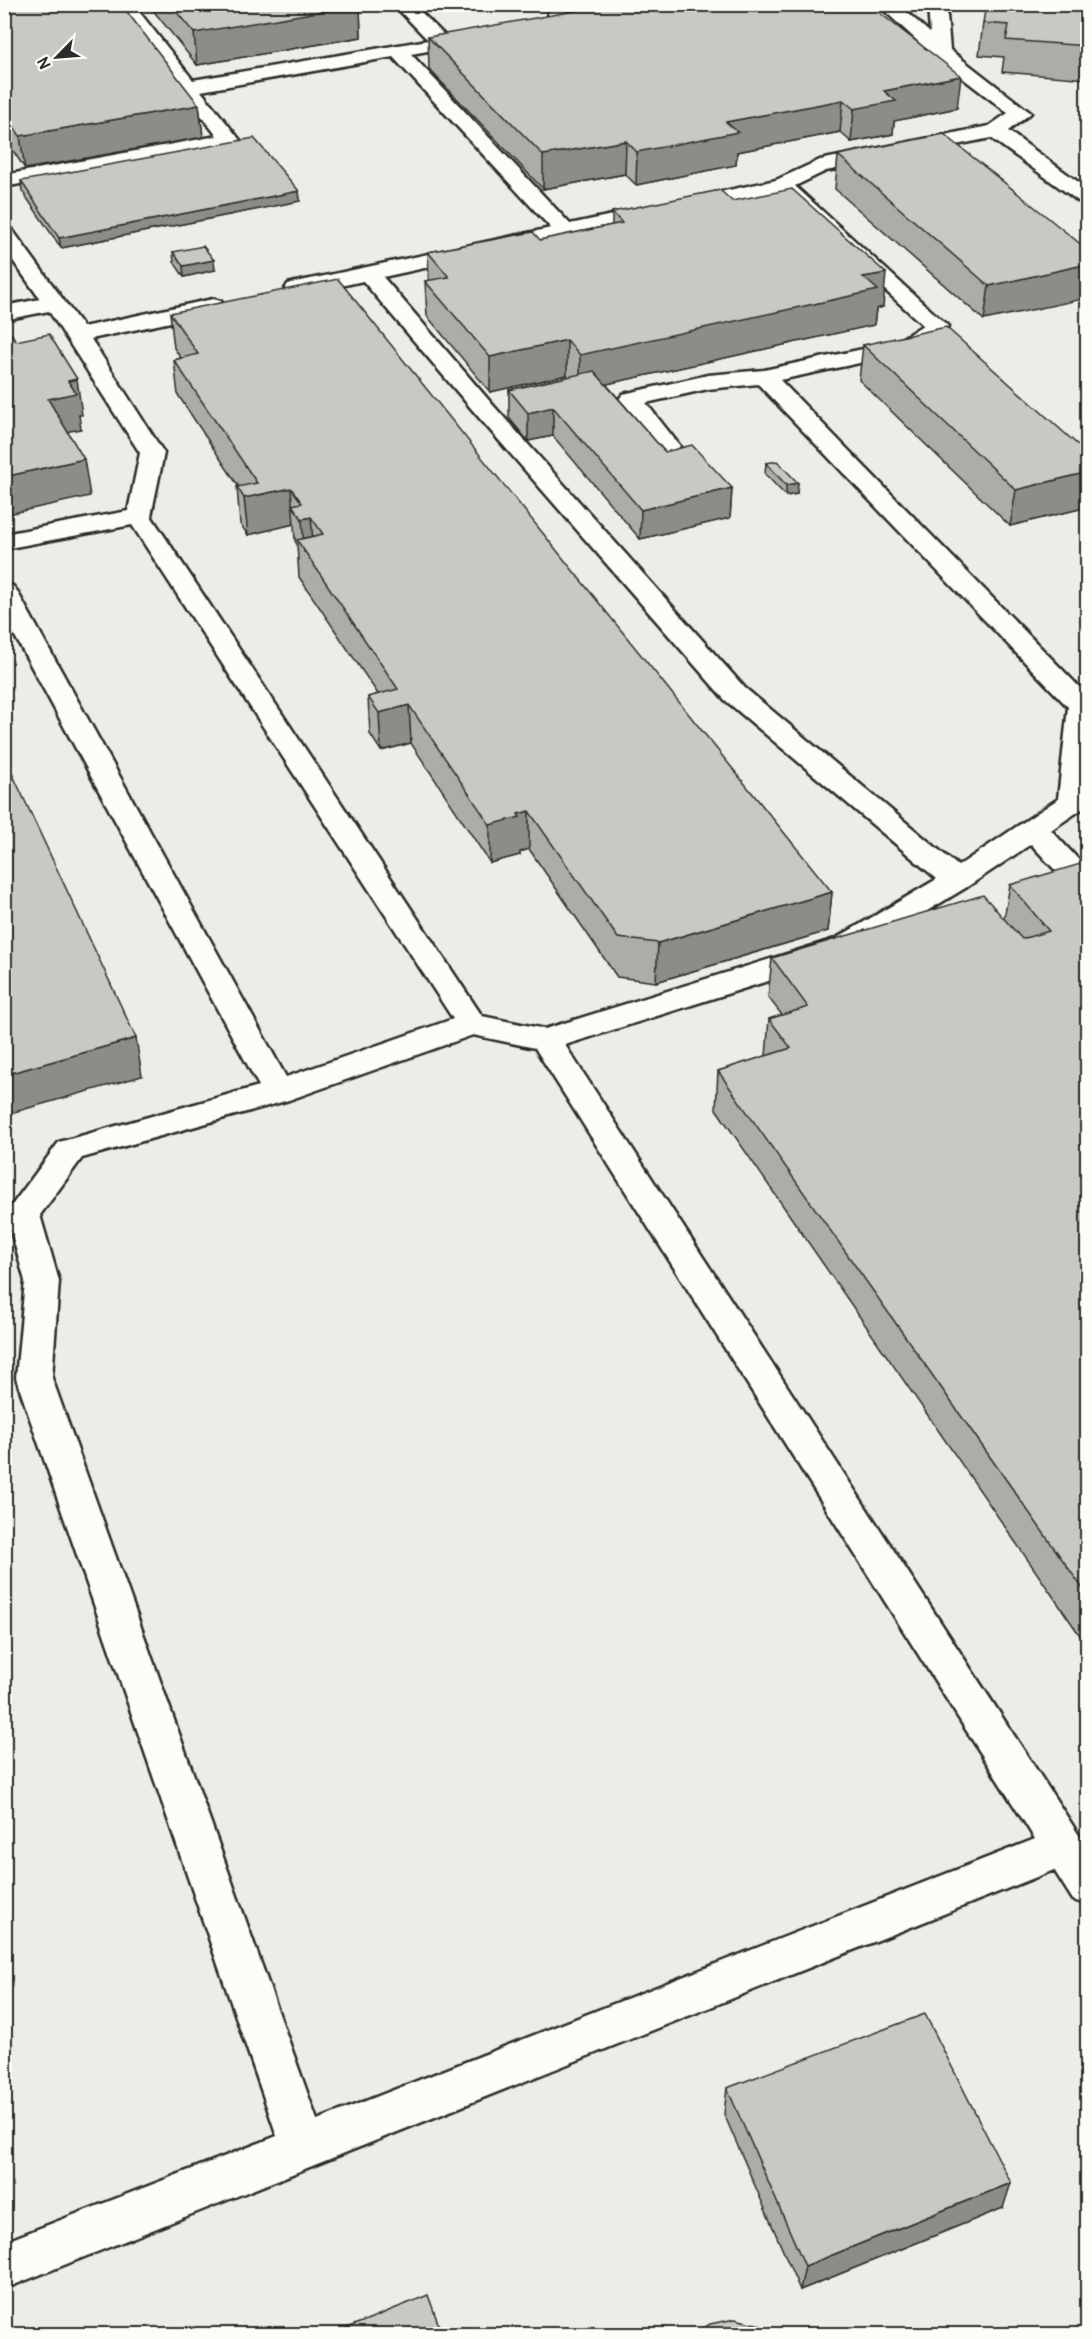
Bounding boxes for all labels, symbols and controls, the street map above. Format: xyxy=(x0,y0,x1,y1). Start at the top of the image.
north arrow xyxy=(27,27,87,87)
text: N xyxy=(33,54,56,72)

